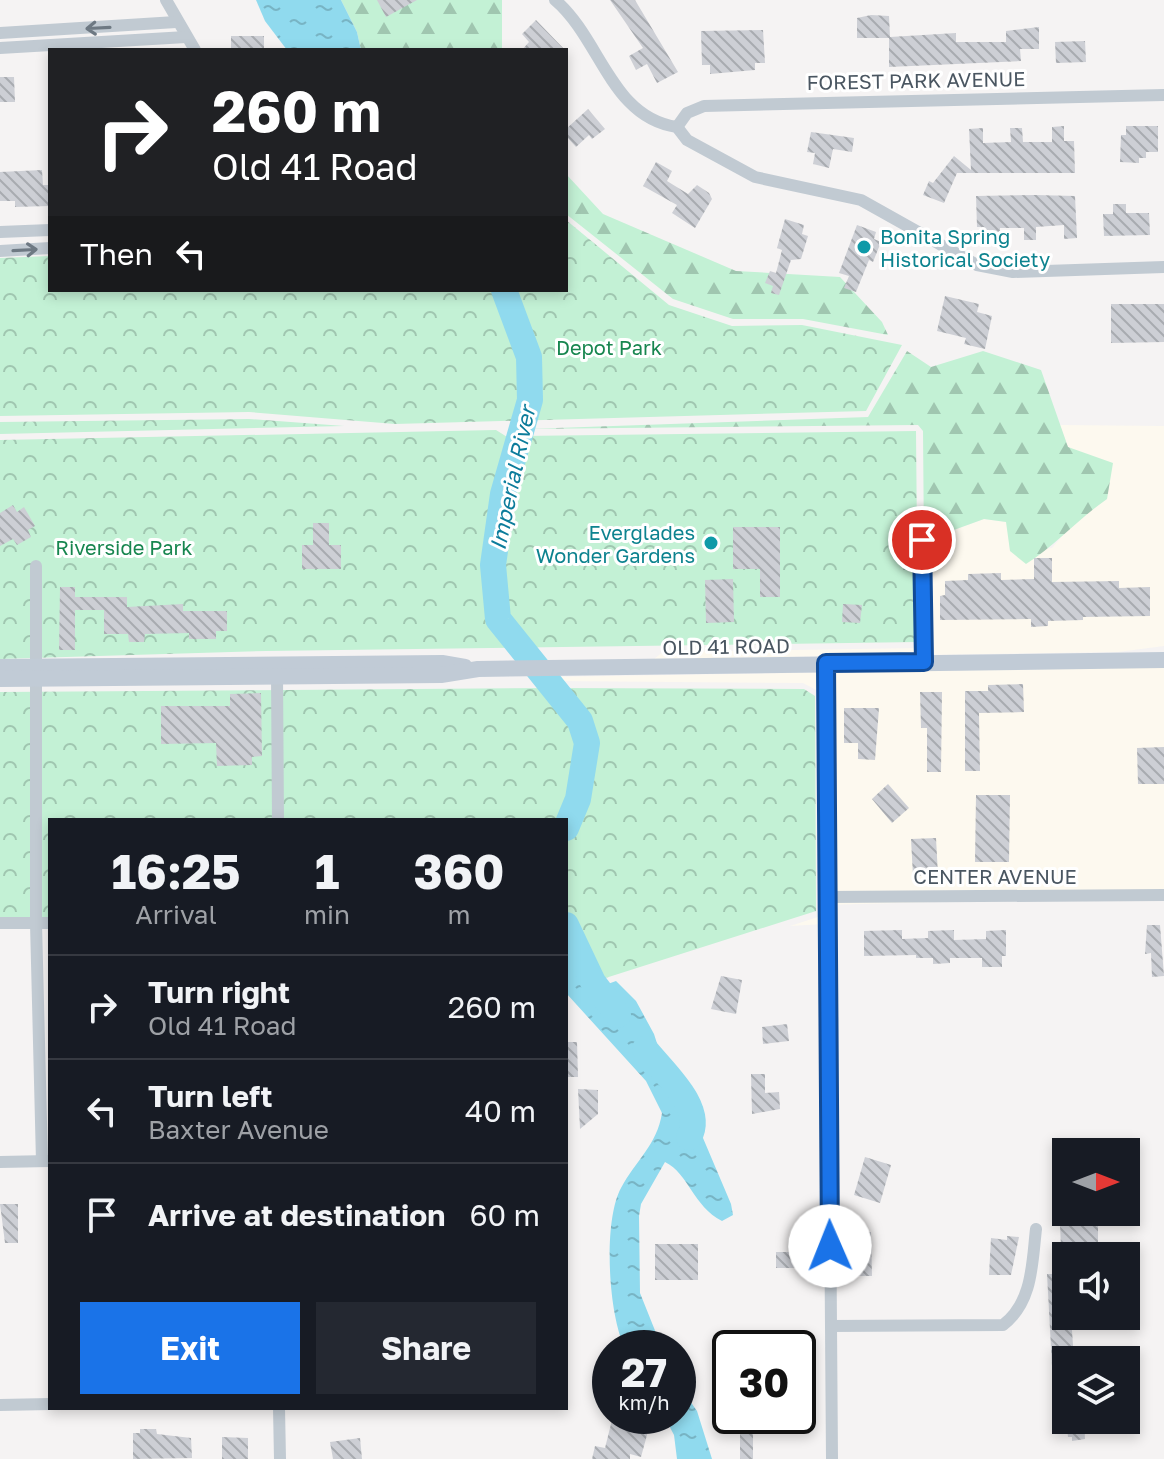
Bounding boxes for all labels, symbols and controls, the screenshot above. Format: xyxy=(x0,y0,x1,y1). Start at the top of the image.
one-way arrow xyxy=(86,20,112,35)
street label: FOREST PARK AVENUE xyxy=(806,66,1026,94)
text: 260 m xyxy=(212,77,381,144)
icon: right xyxy=(80,80,184,184)
text: Old 41 Road xyxy=(212,145,418,188)
place label: Bonita Spring Historical Society xyxy=(880,224,1050,271)
icon: left xyxy=(169,232,213,276)
text: Then xyxy=(80,236,153,272)
marker: Bonita Spring Historical Society xyxy=(855,238,873,256)
one-way arrow xyxy=(11,242,38,257)
park label: Depot Park xyxy=(556,335,662,359)
water label: Imperial River xyxy=(484,400,541,552)
pin xyxy=(888,506,956,574)
icon: arrive xyxy=(900,518,944,562)
place label: Everglades Wonder Gardens xyxy=(536,520,695,567)
marker: Everglades Wonder Gardens xyxy=(702,534,720,552)
park label: Riverside Park xyxy=(55,535,193,559)
street label: OLD 41 ROAD xyxy=(662,633,790,659)
text: 16:25 xyxy=(111,842,241,900)
text: 1 xyxy=(315,842,339,900)
text: 360 xyxy=(414,842,505,900)
street label: CENTER AVENUE xyxy=(913,864,1077,888)
text: Arrival xyxy=(135,899,217,930)
text: min xyxy=(304,899,350,930)
text: m xyxy=(448,899,471,930)
text: Turn right xyxy=(148,974,290,1010)
icon: right xyxy=(80,985,124,1029)
text: 260 m xyxy=(448,989,536,1025)
text: Old 41 Road xyxy=(148,1010,296,1041)
text: Turn left xyxy=(148,1078,273,1114)
icon: left xyxy=(80,1089,124,1133)
text: 40 m xyxy=(465,1093,536,1129)
text: Baxter Avenue xyxy=(148,1114,329,1145)
north arrow xyxy=(1052,1138,1140,1226)
map controls xyxy=(1052,1138,1140,1434)
icon: arrive xyxy=(80,1193,124,1237)
text: Arrive at destination xyxy=(148,1197,445,1233)
text: 60 m xyxy=(469,1197,540,1233)
position arrow xyxy=(788,1204,872,1288)
button: sound xyxy=(1052,1242,1140,1330)
button: Exit xyxy=(80,1302,300,1394)
button: Share xyxy=(316,1302,536,1394)
speed limit sign: 30 xyxy=(712,1330,816,1434)
button: layers xyxy=(1052,1346,1140,1434)
text: 27 xyxy=(621,1348,667,1396)
text: km/h xyxy=(619,1390,669,1414)

